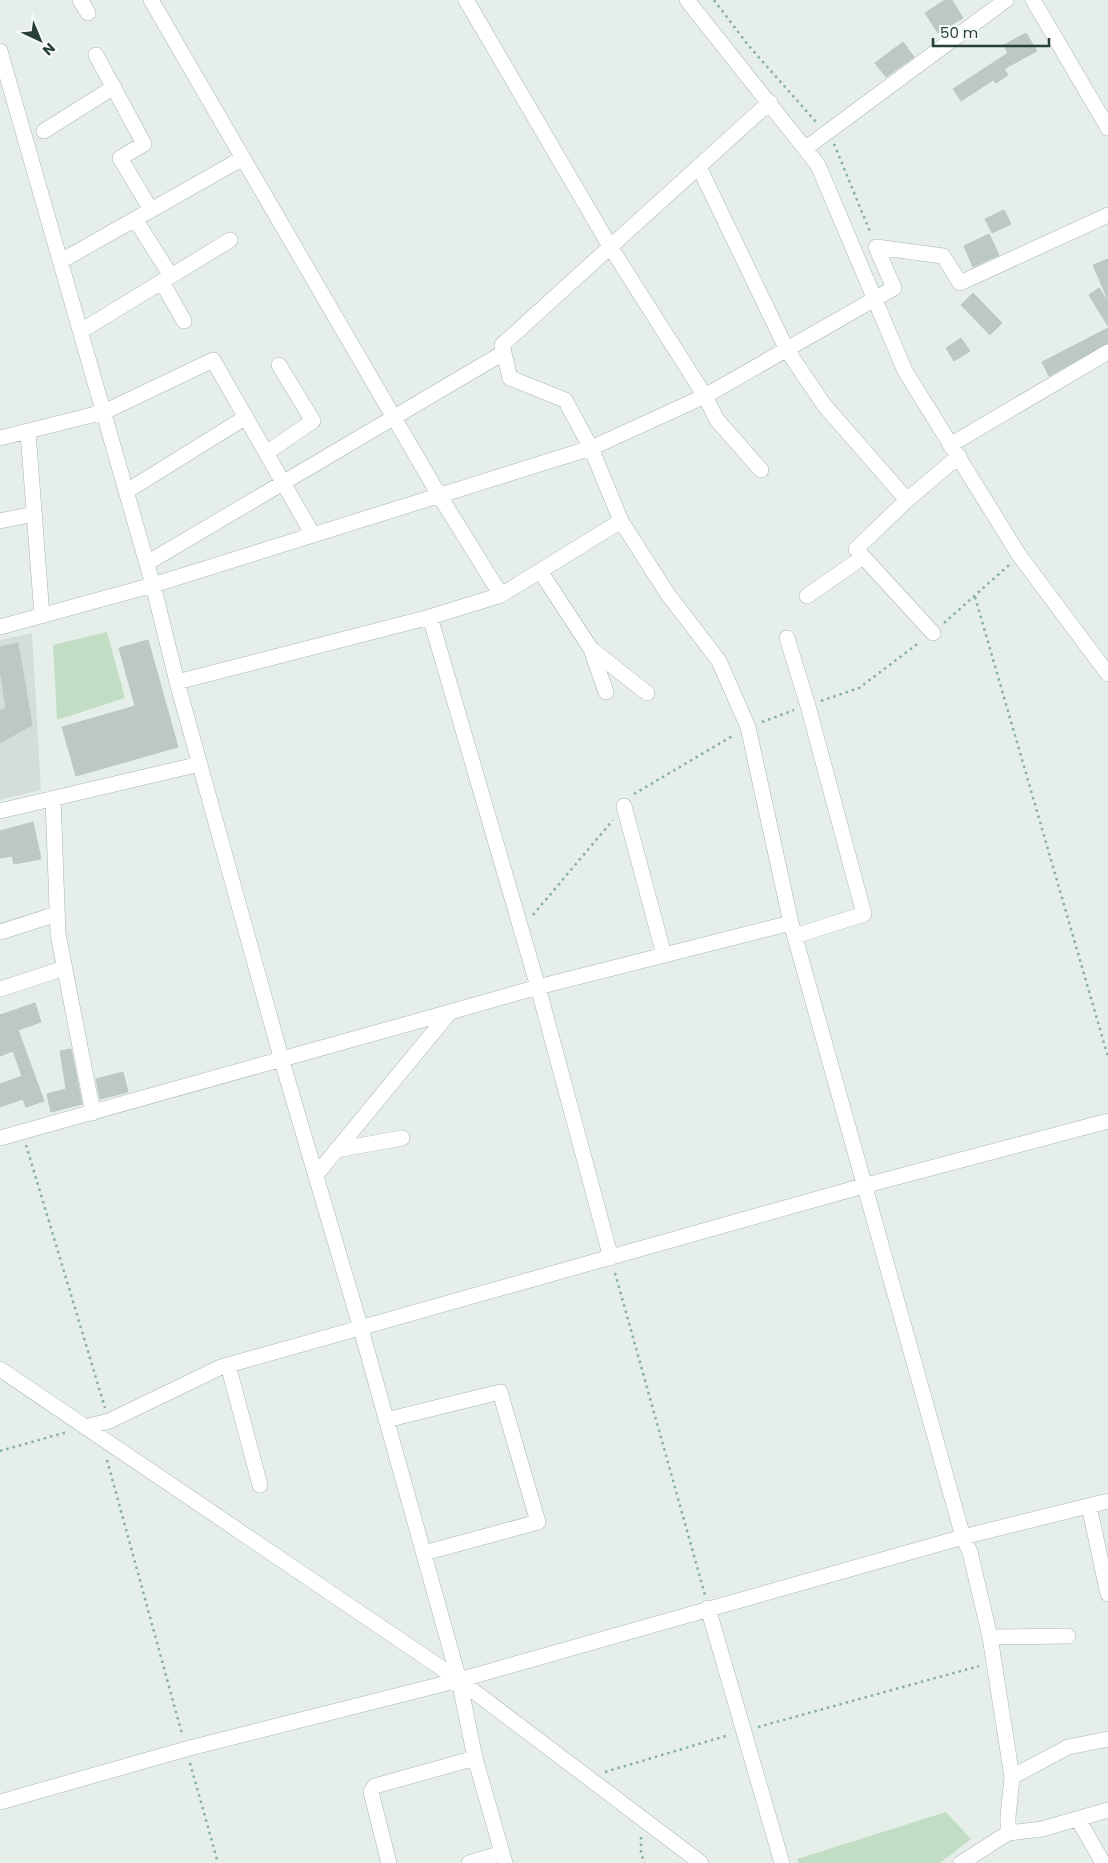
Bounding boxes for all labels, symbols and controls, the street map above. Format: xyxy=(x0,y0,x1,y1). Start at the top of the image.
north arrow xyxy=(15,15,65,65)
scale bar xyxy=(933,15,1049,47)
text: 50 m xyxy=(940,22,978,43)
text: N xyxy=(38,39,60,60)

